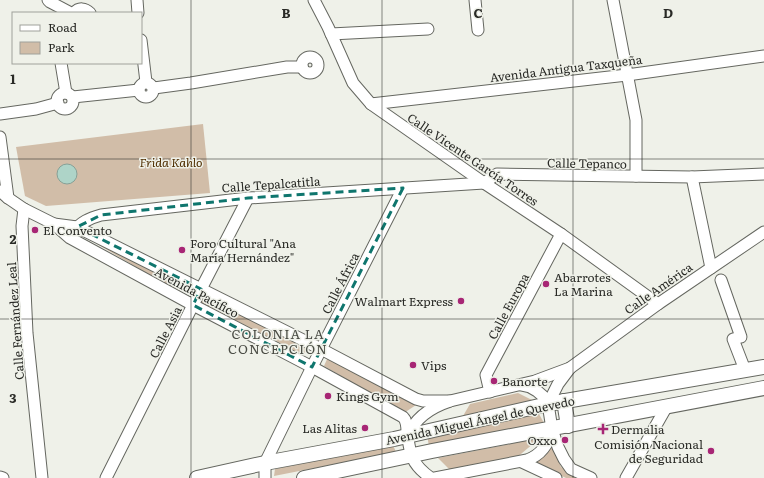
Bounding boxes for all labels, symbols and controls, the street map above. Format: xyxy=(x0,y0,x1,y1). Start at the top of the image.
text: B xyxy=(282,3,291,22)
text: C xyxy=(473,3,483,22)
text: D xyxy=(663,3,673,22)
legend xyxy=(12,12,142,64)
text: Road xyxy=(48,18,78,36)
text: Park xyxy=(48,38,75,56)
street label: Avenida Antigua Taxqueña xyxy=(489,50,644,86)
text: 1 xyxy=(10,69,16,88)
street label: Calle Vicente García Torres xyxy=(404,108,543,210)
park label: Frida Kahlo xyxy=(139,153,203,171)
street label: Calle Tepanco xyxy=(547,153,627,173)
street label: Calle Tepalcatitla xyxy=(221,172,322,196)
place label: El Convento xyxy=(43,221,112,239)
marker: El Convento xyxy=(30,225,40,235)
text: 2 xyxy=(10,229,17,248)
place label: Foro Cultural "Ana María Hernández" xyxy=(190,234,296,266)
marker: Foro Cultural "Ana María Hernández" xyxy=(177,245,187,255)
street label: Calle África xyxy=(317,249,363,317)
street label: Calle América xyxy=(620,257,696,318)
street label: Calle Fernández Leal xyxy=(2,261,28,381)
street label: Avenida Pacífico xyxy=(152,262,242,322)
place label: Abarrotes La Marina xyxy=(554,268,613,300)
street label: Calle Europa xyxy=(483,269,533,342)
marker: Abarrotes La Marina xyxy=(541,279,551,289)
place label: Walmart Express xyxy=(355,292,454,310)
marker: Walmart Express xyxy=(456,296,466,306)
street label: Calle Asia xyxy=(144,302,186,361)
district label: COLONIA LA CONCEPCIÓN xyxy=(228,324,328,358)
place label: Vips xyxy=(421,356,447,374)
marker: Vips xyxy=(408,360,418,370)
place label: Banorte xyxy=(502,372,548,390)
marker: Banorte xyxy=(489,376,499,386)
place label: Kings Gym xyxy=(336,387,399,405)
text: 3 xyxy=(9,388,17,407)
marker: Kings Gym xyxy=(323,391,333,401)
street label: Avenida Miguel Ángel de Quevedo xyxy=(384,391,576,449)
place label: Las Alitas xyxy=(302,419,358,437)
place label: Dermalia xyxy=(611,420,665,438)
marker: Las Alitas xyxy=(360,423,370,433)
marker: Dermalia xyxy=(598,424,608,434)
place label: Oxxo xyxy=(527,431,557,449)
marker: Oxxo xyxy=(560,435,570,445)
place label: Comisión Nacional de Seguridad xyxy=(594,435,704,467)
marker: Comisión Nacional de Seguridad xyxy=(706,446,716,456)

